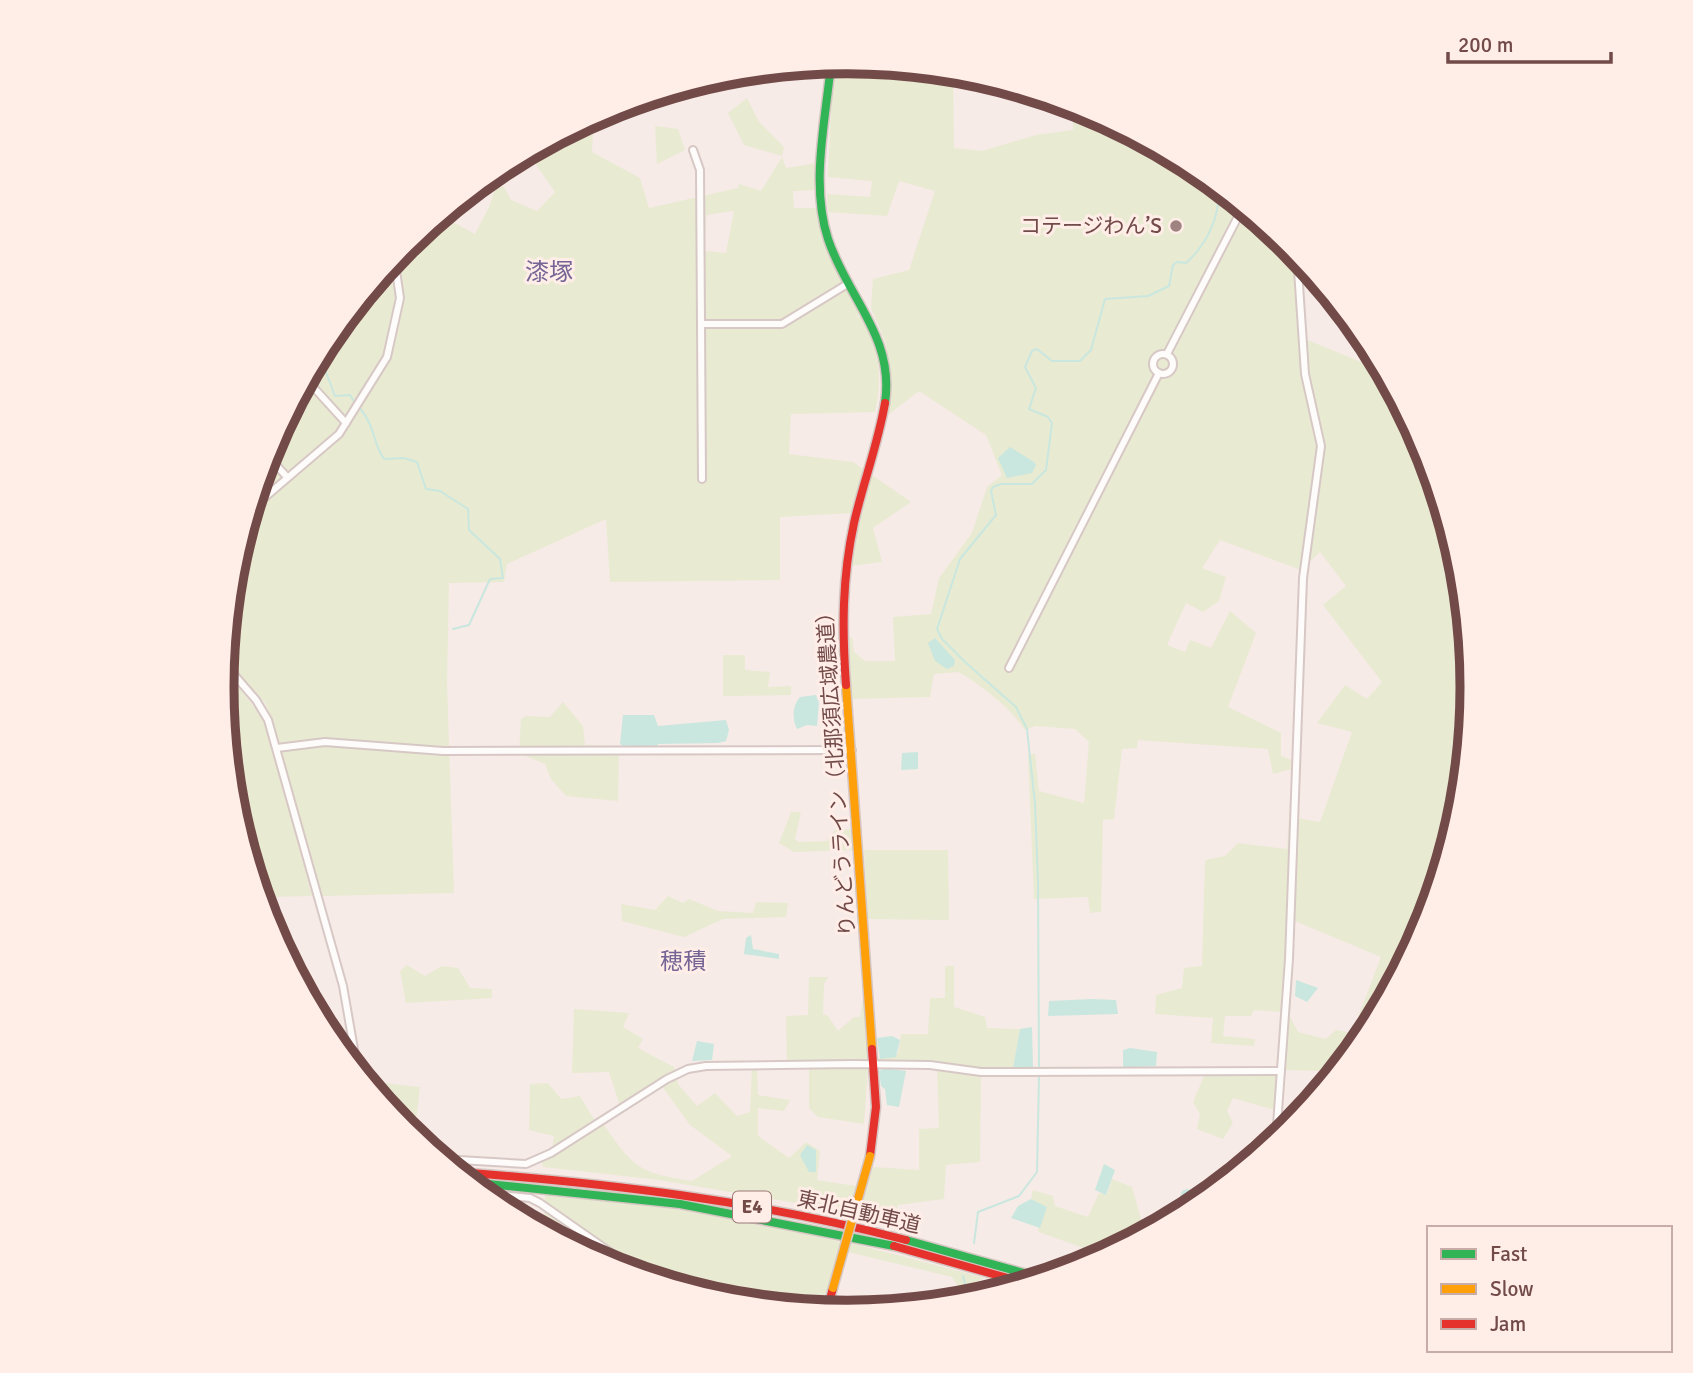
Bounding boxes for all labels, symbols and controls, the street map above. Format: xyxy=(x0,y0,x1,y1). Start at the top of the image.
scale bar xyxy=(1448,21,1611,65)
text: 200 m xyxy=(1458,32,1513,58)
place label: コテージわん’S xyxy=(1020,213,1162,239)
marker: コテージわん’S xyxy=(1168,218,1184,234)
district label: 漆塚 xyxy=(525,257,573,287)
street label: りんどうライン（北那須広域農道） xyxy=(811,601,861,937)
district label: 穂積 xyxy=(660,947,706,976)
street label: 東北自動車道 xyxy=(795,1185,923,1239)
road number: E4 xyxy=(733,1191,771,1222)
legend xyxy=(1427,1226,1672,1352)
text: Fast xyxy=(1490,1241,1527,1267)
text: Slow xyxy=(1490,1276,1534,1302)
text: Jam xyxy=(1490,1311,1526,1337)

